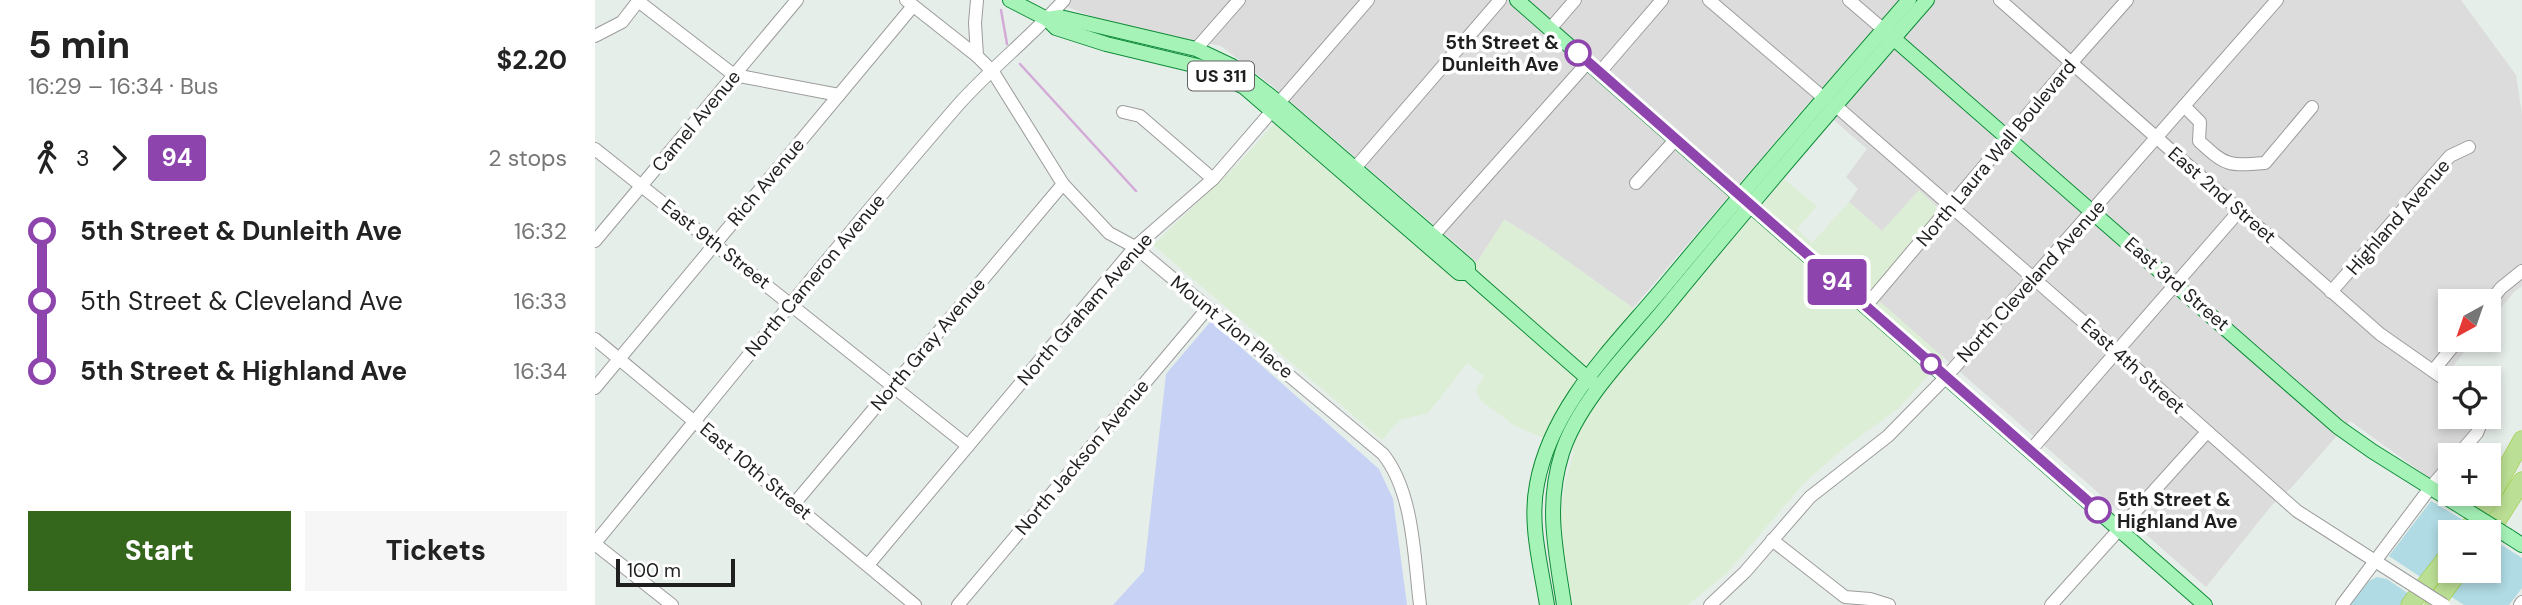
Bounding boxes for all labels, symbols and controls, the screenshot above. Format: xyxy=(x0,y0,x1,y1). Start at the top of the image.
text: 5 min xyxy=(28,20,130,70)
place label: 5th Street & Dunleith Ave xyxy=(1442,30,1559,77)
marker: 5th Street & Dunleith Ave xyxy=(1565,40,1591,66)
text: $2.20 xyxy=(497,43,567,77)
street label: North Laura Wall Boulevard xyxy=(1910,54,2082,252)
road number: US 311 xyxy=(1188,62,1254,90)
street label: Camel Avenue xyxy=(646,65,746,177)
text: 16:29 – 16:34 · Bus xyxy=(28,71,219,101)
street label: Rich Avenue xyxy=(722,133,810,231)
icon: walk xyxy=(28,139,66,177)
icon: forward xyxy=(100,139,138,177)
street label: East 2nd Street xyxy=(2163,141,2281,249)
text: 94 xyxy=(162,142,192,173)
text: 3 xyxy=(76,143,90,173)
text: 2 stops xyxy=(488,143,567,173)
street label: Highland Avenue xyxy=(2341,154,2455,280)
street label: North Cameron Avenue xyxy=(740,188,890,362)
street label: East 9th Street xyxy=(656,194,776,294)
street label: North Cleveland Avenue xyxy=(1951,194,2111,368)
text: 5th Street & Dunleith Ave xyxy=(80,214,402,248)
text: 16:32 xyxy=(514,216,567,246)
street label: North Graham Avenue xyxy=(1012,227,1158,391)
street label: East 3rd Street xyxy=(2119,231,2235,337)
line badge: 94 xyxy=(1805,259,1869,305)
text: 94 xyxy=(1822,266,1852,297)
street label: Mount Zion Place xyxy=(1166,270,1298,384)
street label: North Gray Avenue xyxy=(865,272,991,416)
text: 5th Street & Cleveland Ave xyxy=(80,284,403,318)
text: 16:33 xyxy=(514,286,567,316)
north arrow xyxy=(2438,289,2501,352)
map controls xyxy=(2438,289,2501,583)
street label: East 4th Street xyxy=(2076,313,2190,419)
text: 5th Street & Highland Ave xyxy=(80,354,407,388)
unlabelled marker xyxy=(1921,354,1941,374)
text: 16:34 xyxy=(513,356,567,386)
button: locate xyxy=(2438,366,2501,429)
street label: North Jackson Avenue xyxy=(1009,374,1155,540)
street label: East 10th Street xyxy=(695,417,817,525)
button: + xyxy=(2438,443,2501,506)
place label: 5th Street & Highland Ave xyxy=(2117,487,2238,534)
marker: 5th Street & Highland Ave xyxy=(2085,497,2111,523)
button: Start xyxy=(28,511,291,591)
button: Tickets xyxy=(305,511,567,591)
button: − xyxy=(2438,520,2501,583)
scale bar xyxy=(616,556,735,588)
text: 100 m xyxy=(627,558,681,583)

